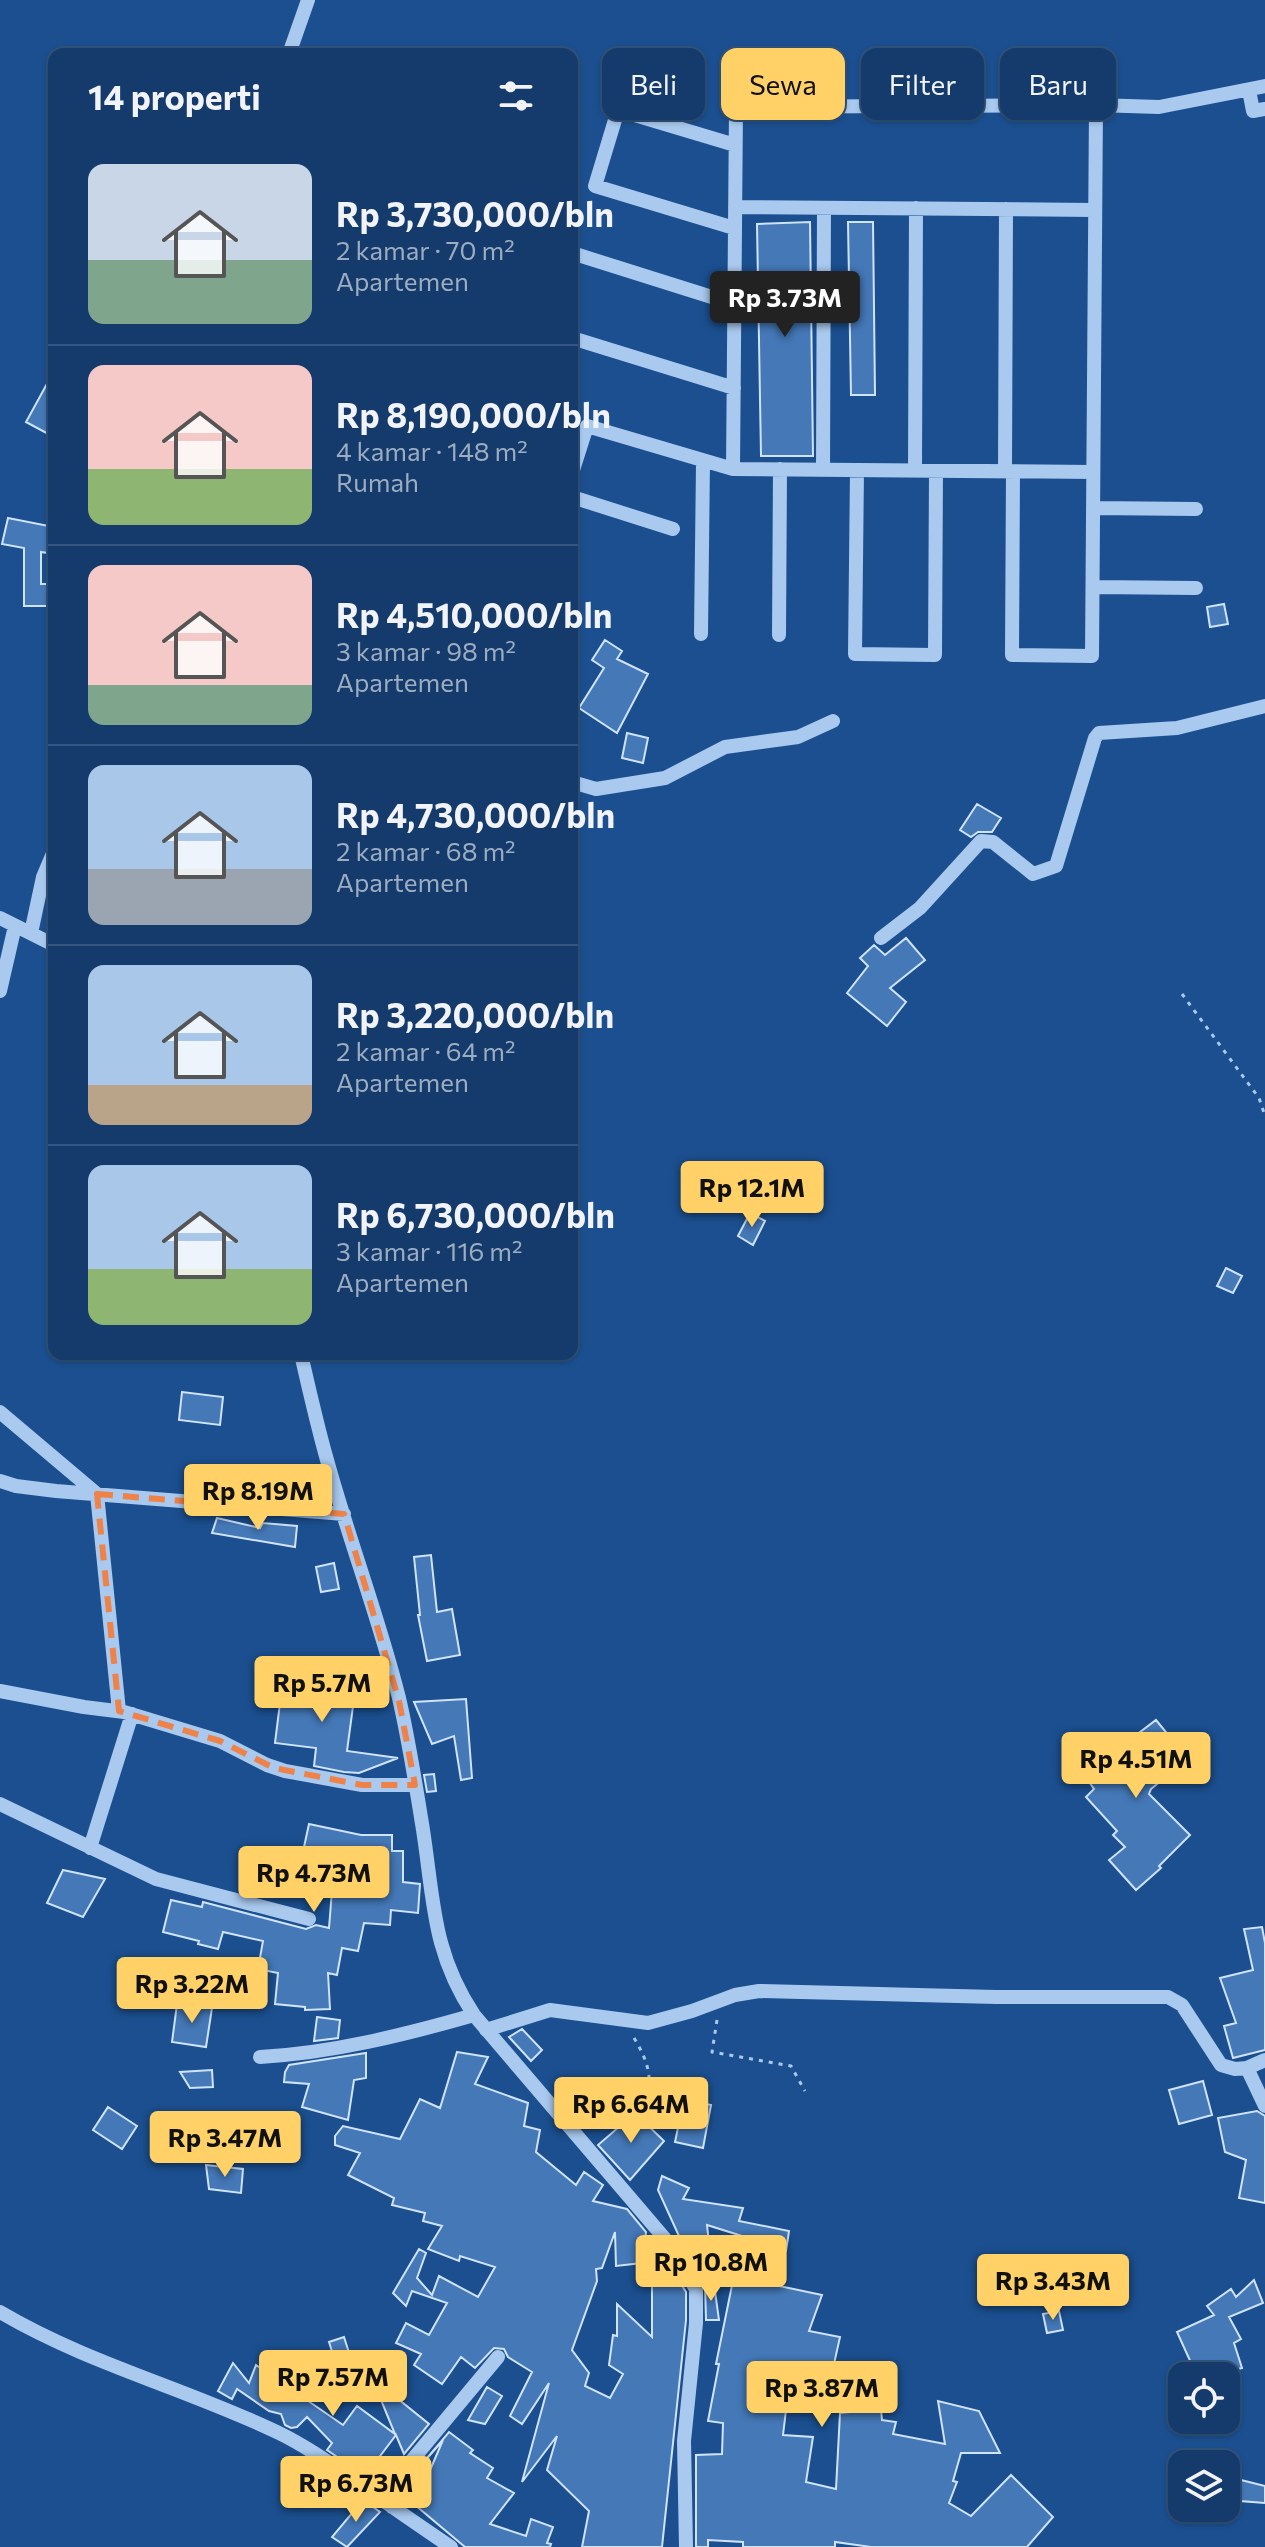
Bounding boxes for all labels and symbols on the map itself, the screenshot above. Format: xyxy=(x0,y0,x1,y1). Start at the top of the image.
pin: Rp 3.73M xyxy=(702,271,868,339)
pin: Rp 12.1M xyxy=(669,1161,835,1229)
pin: Rp 8.19M xyxy=(175,1464,341,1532)
pin: Rp 5.7M xyxy=(248,1656,396,1724)
pin: Rp 4.51M xyxy=(1053,1732,1219,1800)
pin: Rp 4.73M xyxy=(231,1846,397,1914)
pin: Rp 3.22M xyxy=(109,1957,275,2025)
pin: Rp 6.64M xyxy=(548,2077,714,2145)
pin: Rp 3.47M xyxy=(142,2111,308,2179)
pin: Rp 10.8M xyxy=(628,2235,794,2303)
pin: Rp 3.43M xyxy=(970,2254,1136,2322)
pin: Rp 7.57M xyxy=(250,2350,416,2418)
pin: Rp 3.87M xyxy=(739,2361,905,2429)
pin: Rp 6.73M xyxy=(273,2456,439,2524)

